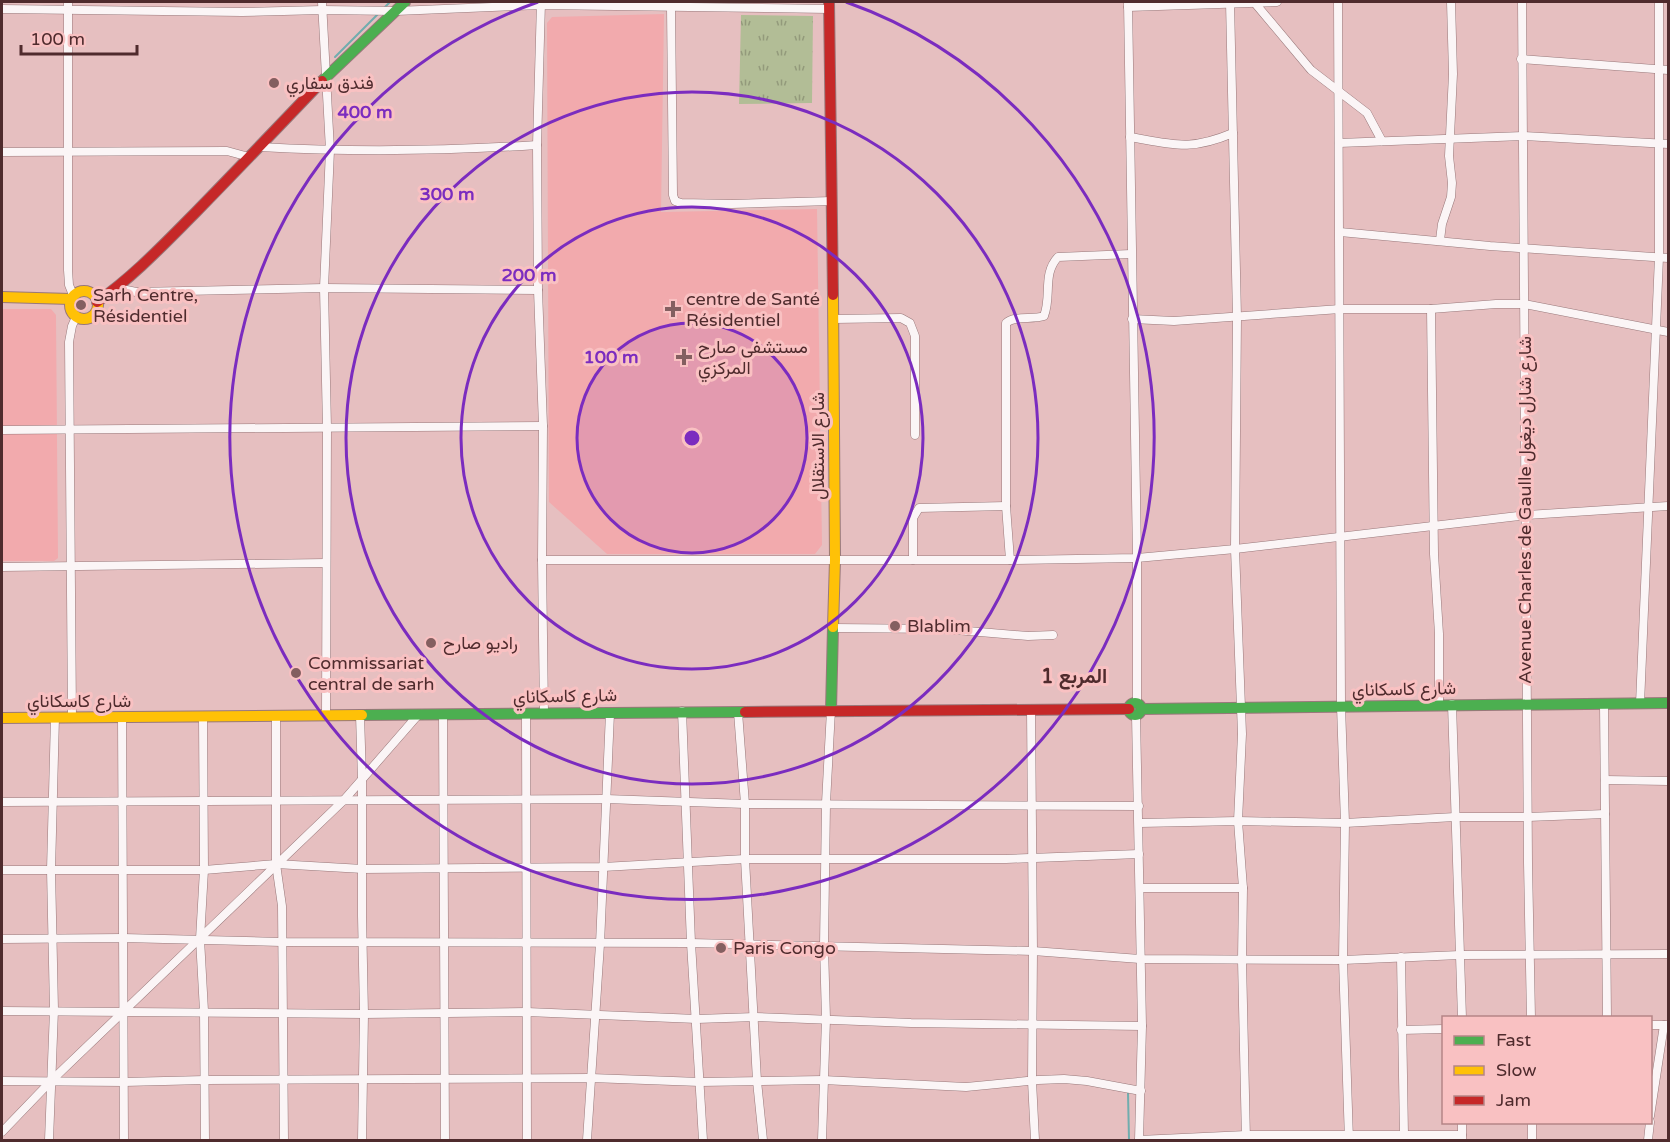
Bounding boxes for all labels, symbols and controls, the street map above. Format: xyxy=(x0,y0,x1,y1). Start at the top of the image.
scale bar xyxy=(21,18,136,56)
text: 100 m xyxy=(30,28,85,50)
place label: فندق سفاري xyxy=(286,72,374,98)
marker: فندق سفاري xyxy=(267,76,281,90)
text: 400 m xyxy=(337,101,393,123)
text: 300 m xyxy=(419,183,475,205)
text: 200 m xyxy=(501,264,557,286)
place label: Sarh Centre, Résidentiel xyxy=(93,284,198,327)
place label: centre de Santé Résidentiel xyxy=(686,288,820,331)
marker: Sarh Centre, Résidentiel xyxy=(74,298,88,312)
marker: centre de Santé Résidentiel xyxy=(664,300,682,318)
place label: مستشفى صارح المركزي xyxy=(698,336,808,383)
street label: Avenue Charles de Gaulle شارع شارل ديغول xyxy=(1514,336,1537,684)
text: 100 m xyxy=(583,346,639,368)
marker: مستشفى صارح المركزي xyxy=(675,348,693,366)
street label: شارع الاستقلال xyxy=(807,392,830,500)
centre of rings xyxy=(682,428,702,448)
place label: Blablim xyxy=(907,615,971,637)
marker: Blablim xyxy=(888,619,902,633)
place label: راديو صارح xyxy=(443,632,518,655)
marker: راديو صارح xyxy=(424,636,438,650)
place label: Commissariat central de sarh xyxy=(308,652,434,695)
district label: المربع 1 xyxy=(1041,665,1107,690)
marker: Commissariat central de sarh xyxy=(289,666,303,680)
street label: شارع كاسكاناي xyxy=(1352,677,1456,705)
street label: شارع كاسكاناي xyxy=(513,684,617,712)
street label: شارع كاسكاناي xyxy=(27,690,131,716)
place label: Paris Congo xyxy=(733,937,836,959)
marker: Paris Congo xyxy=(714,941,728,955)
legend xyxy=(1442,1016,1652,1124)
text: Fast xyxy=(1496,1029,1531,1051)
text: Slow xyxy=(1496,1059,1537,1081)
text: Jam xyxy=(1496,1089,1531,1111)

